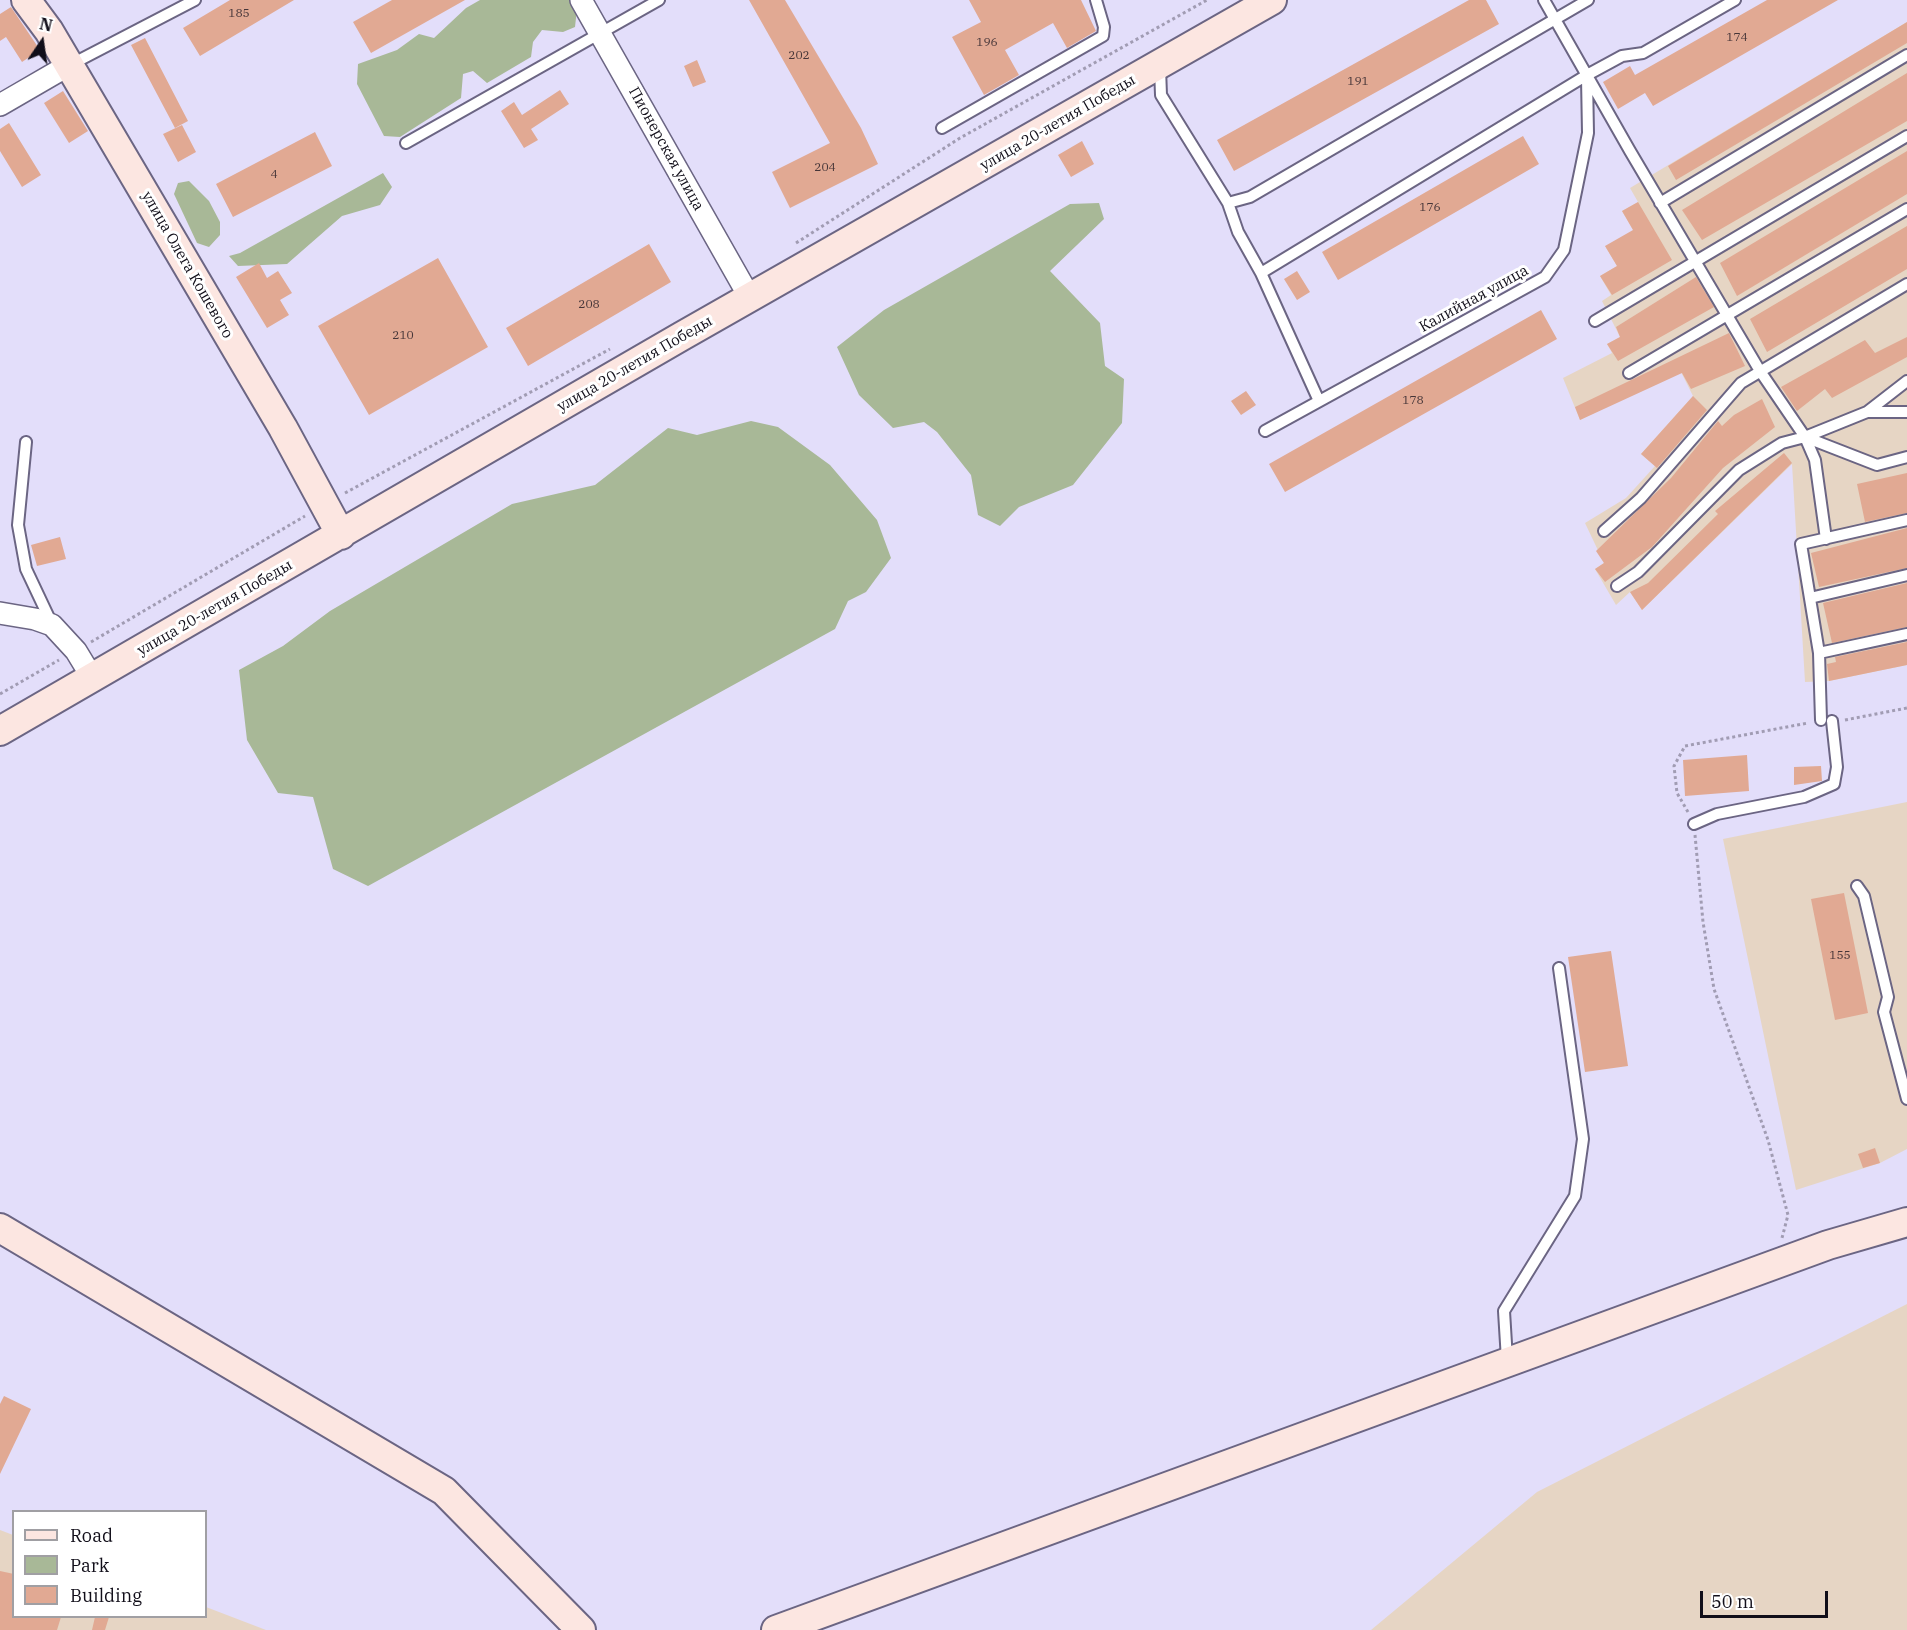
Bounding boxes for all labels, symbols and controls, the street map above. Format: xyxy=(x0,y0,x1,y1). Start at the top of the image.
house number: 185 xyxy=(228,7,250,21)
north arrow xyxy=(12,12,72,72)
text: N xyxy=(38,13,54,36)
house number: 174 xyxy=(1726,31,1748,45)
house number: 196 xyxy=(976,36,998,50)
house number: 202 xyxy=(788,49,810,63)
street label: улица 20-летия Победы xyxy=(977,71,1139,175)
house number: 191 xyxy=(1347,75,1369,89)
street label: Пионерская улица xyxy=(625,84,707,214)
house number: 204 xyxy=(814,161,836,175)
house number: 4 xyxy=(270,168,278,182)
street label: улица Олега Кошевого xyxy=(138,188,236,342)
house number: 176 xyxy=(1419,201,1441,215)
street label: Калийная улица xyxy=(1416,262,1532,336)
house number: 208 xyxy=(578,298,600,312)
street label: улица 20-летия Победы xyxy=(554,312,716,416)
house number: 210 xyxy=(392,329,414,343)
house number: 178 xyxy=(1402,394,1424,408)
street label: улица 20-летия Победы xyxy=(134,556,296,660)
house number: 155 xyxy=(1829,949,1851,963)
legend xyxy=(12,1510,207,1618)
text: Road xyxy=(70,1524,113,1547)
text: Park xyxy=(70,1554,109,1577)
scale bar xyxy=(1703,1579,1830,1617)
text: Building xyxy=(70,1584,142,1607)
text: 50 m xyxy=(1711,1590,1754,1613)

